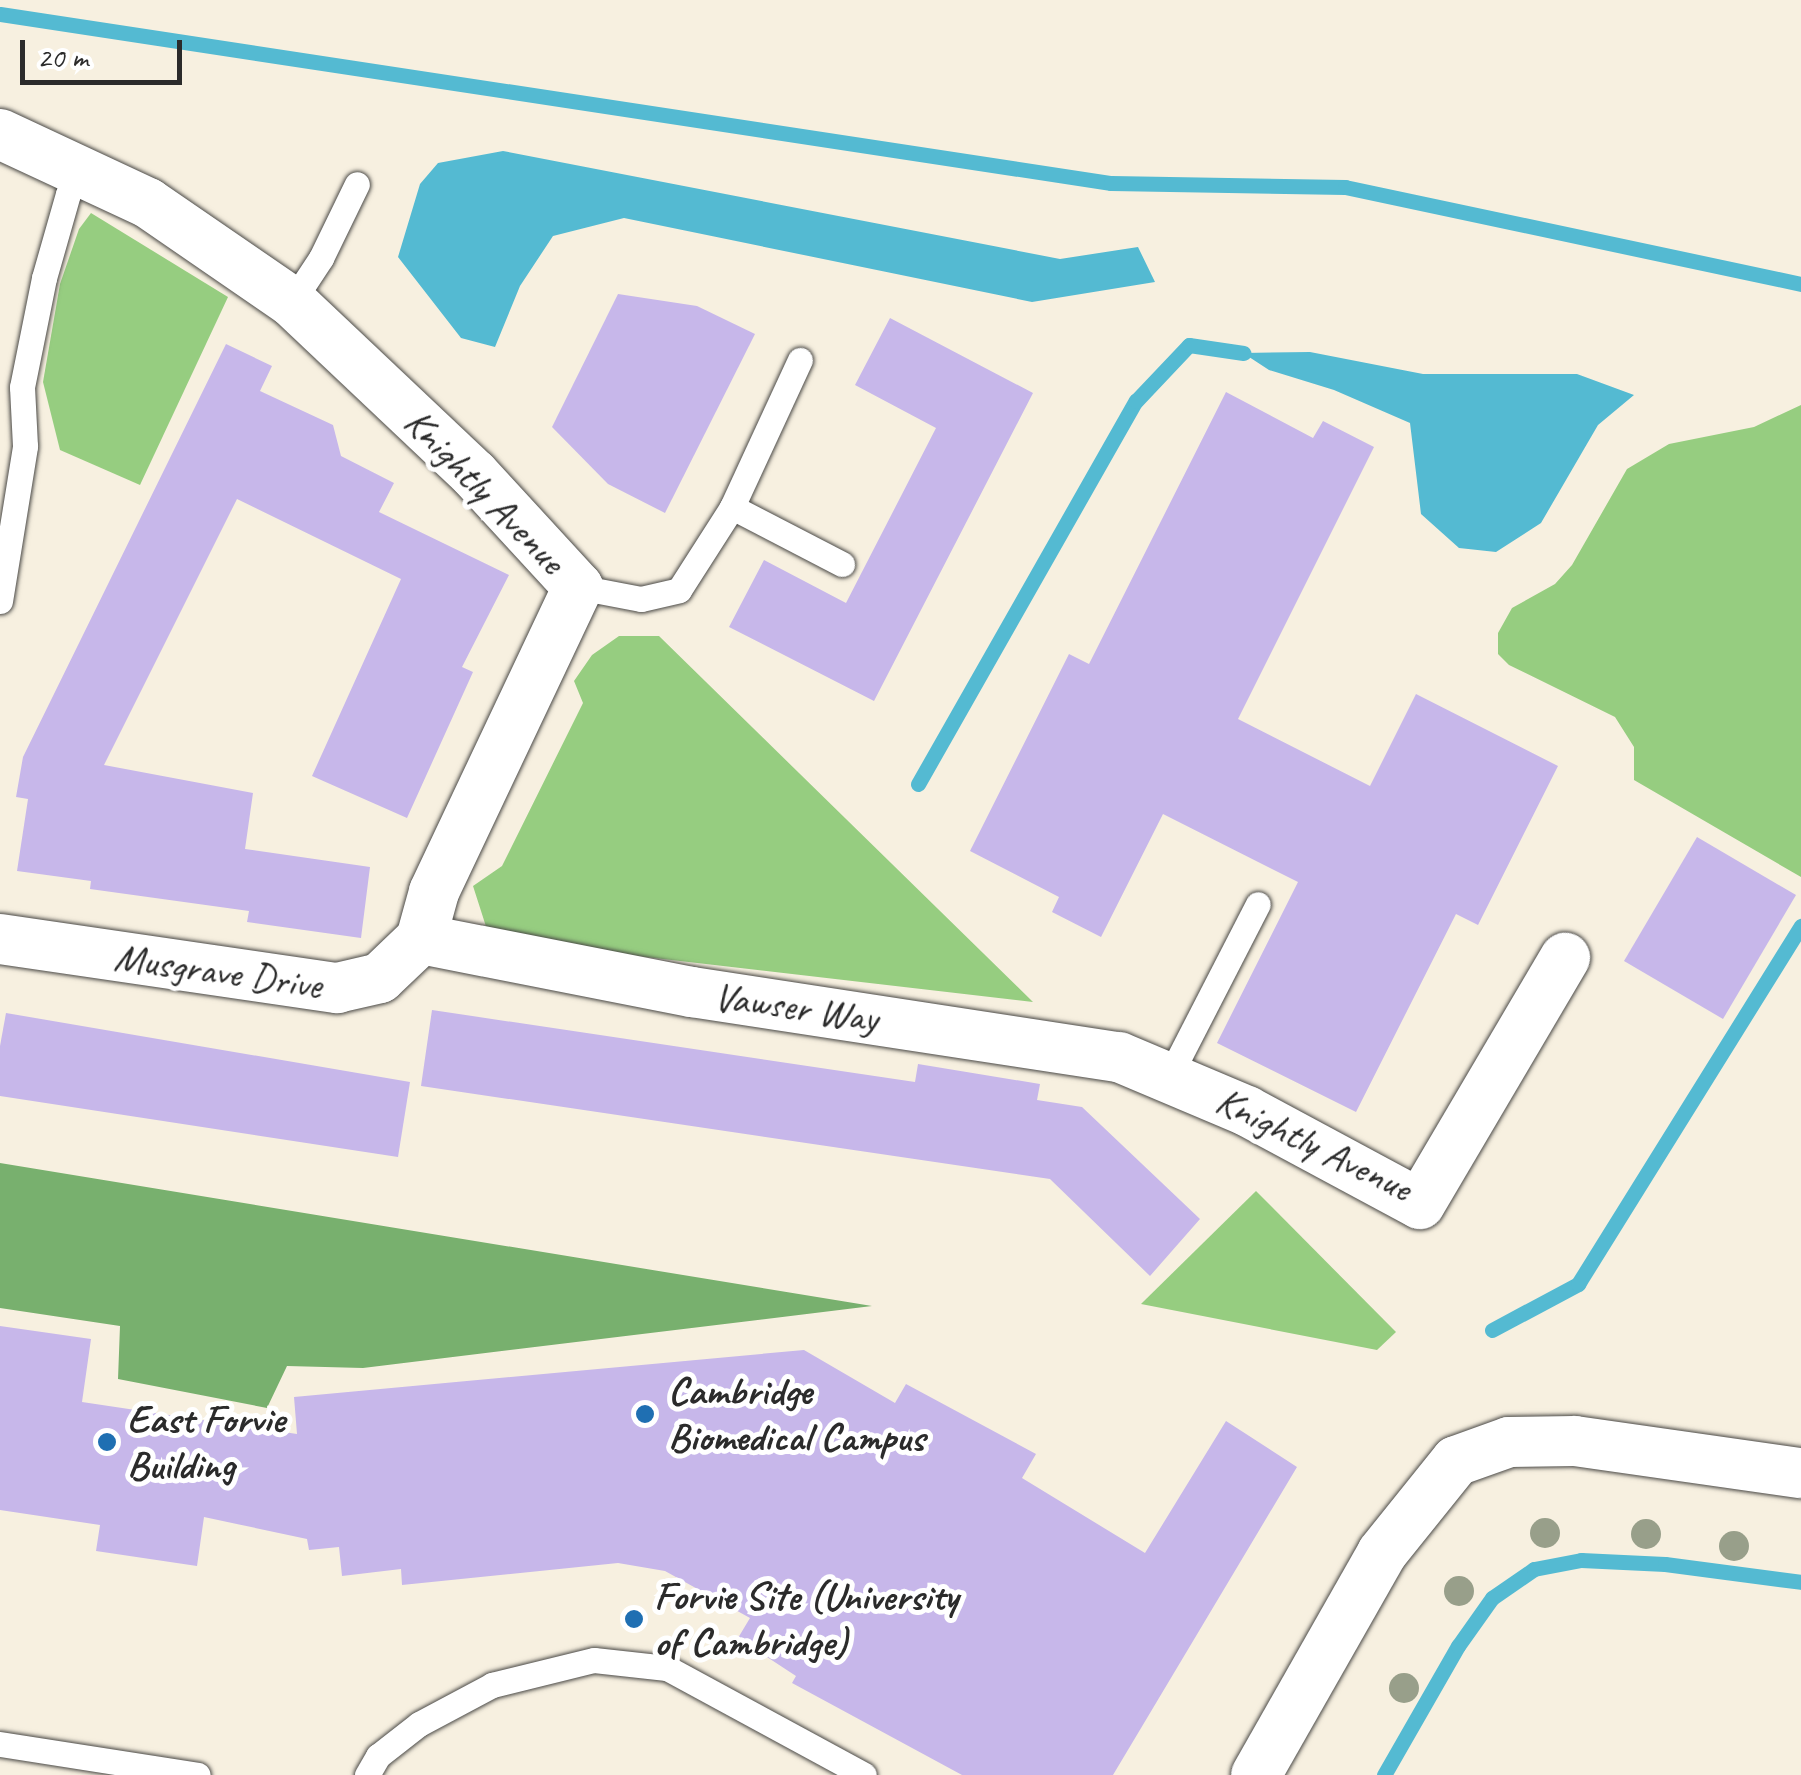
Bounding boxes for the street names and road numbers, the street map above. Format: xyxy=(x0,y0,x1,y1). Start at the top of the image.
street label: Knightly Avenue xyxy=(394,398,576,584)
street label: Musgrave Drive xyxy=(111,933,325,1009)
street label: Vawser Way xyxy=(711,972,881,1042)
street label: Knightly Avenue xyxy=(1208,1076,1420,1212)

